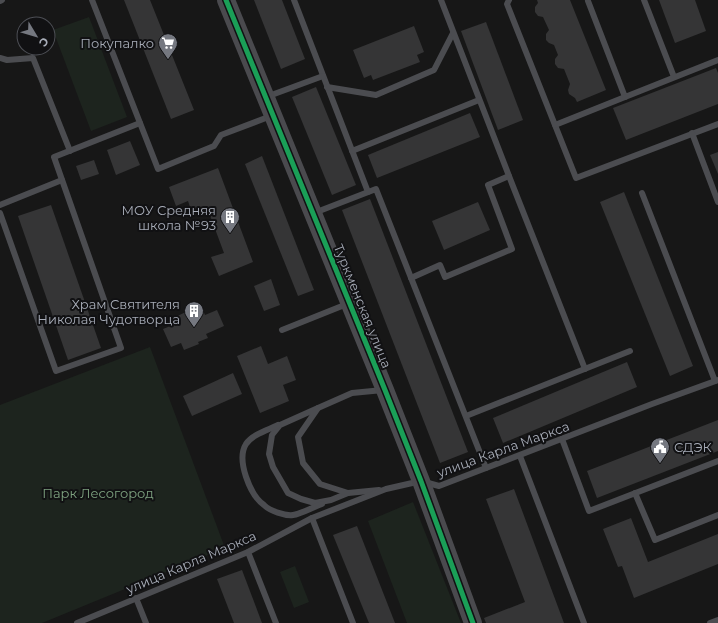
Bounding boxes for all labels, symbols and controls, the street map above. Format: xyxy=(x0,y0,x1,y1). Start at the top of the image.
north arrow xyxy=(16,16,56,56)
supermarket icon: Покупалко xyxy=(157,32,179,60)
text: С xyxy=(36,35,52,50)
place label: Покупалко xyxy=(80,35,154,51)
place label: МОУ Средняя школа №93 xyxy=(121,202,216,233)
building icon: МОУ Средняя школа №93 xyxy=(219,206,241,234)
street label: Туркменская улица xyxy=(331,242,395,370)
place label: Храм Святителя Николая Чудотворца xyxy=(37,296,180,327)
building icon: Храм Святителя Николая Чудотворца xyxy=(183,300,205,328)
street label: улица Карла Маркса xyxy=(434,418,571,481)
public building icon: СДЭК xyxy=(649,436,671,464)
place label: СДЭК xyxy=(674,439,712,455)
park label: Парк Лесогород xyxy=(42,485,154,501)
street label: улица Карла Маркса xyxy=(123,527,258,597)

